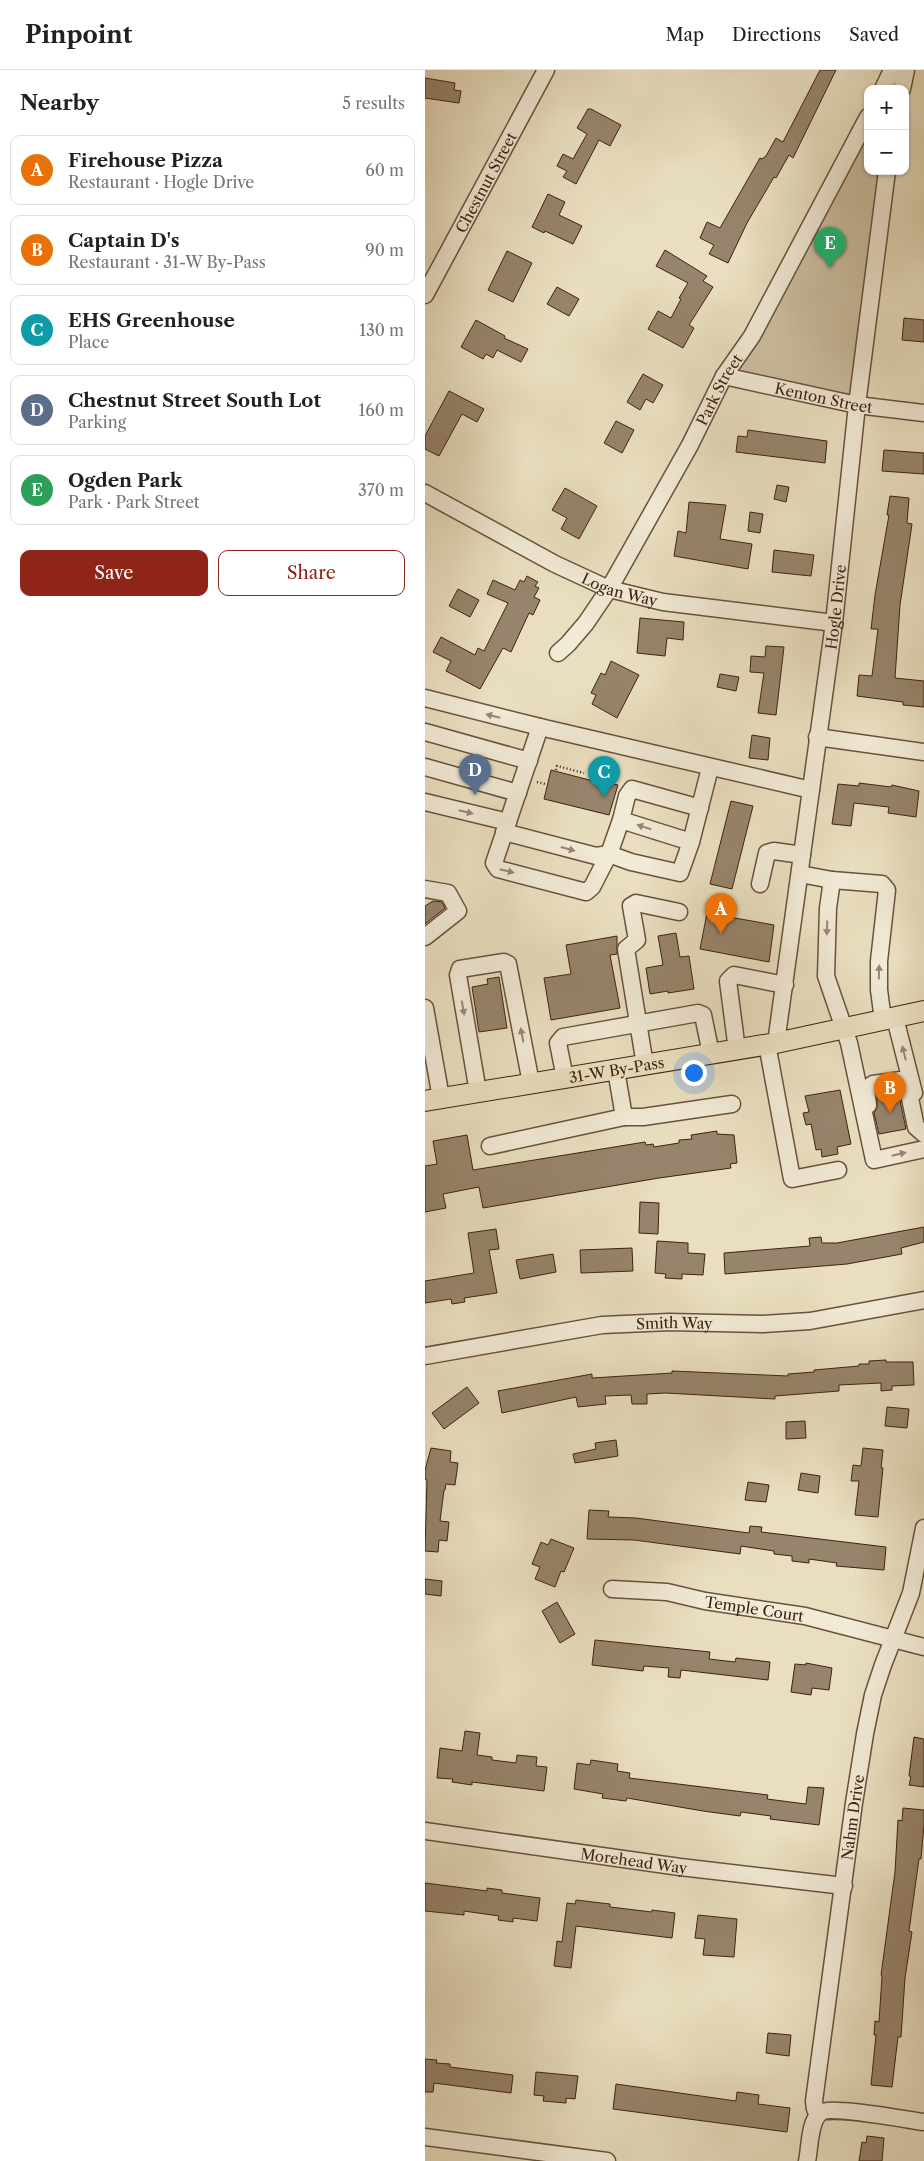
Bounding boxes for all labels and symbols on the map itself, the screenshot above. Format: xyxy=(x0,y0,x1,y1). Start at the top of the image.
street label: Chestnut Street xyxy=(451,128,521,236)
pin: E xyxy=(814,227,846,268)
street label: Park Street xyxy=(692,349,747,428)
street label: Kenton Street xyxy=(773,378,874,416)
street label: Hogle Drive xyxy=(821,564,850,651)
street label: Logan Way xyxy=(579,568,660,610)
one-way arrow xyxy=(485,711,500,719)
pin: D xyxy=(459,754,491,795)
pin: C xyxy=(588,756,620,797)
one-way arrow xyxy=(459,808,474,816)
one-way arrow xyxy=(637,823,652,831)
one-way arrow xyxy=(561,845,576,853)
one-way arrow xyxy=(499,867,514,875)
pin: A xyxy=(705,893,737,934)
one-way arrow xyxy=(823,921,831,937)
one-way arrow xyxy=(875,964,883,980)
one-way arrow xyxy=(460,1001,468,1017)
one-way arrow xyxy=(517,1027,525,1043)
one-way arrow xyxy=(900,1045,908,1060)
street label: 31-W By-Pass xyxy=(567,1052,665,1087)
your location xyxy=(681,1060,707,1086)
pin: B xyxy=(874,1072,906,1113)
one-way arrow xyxy=(891,1150,907,1158)
street label: Smith Way xyxy=(636,1312,713,1333)
street label: Temple Court xyxy=(703,1592,806,1625)
street label: Nahm Drive xyxy=(837,1773,868,1861)
street label: Morehead Way xyxy=(579,1844,689,1877)

